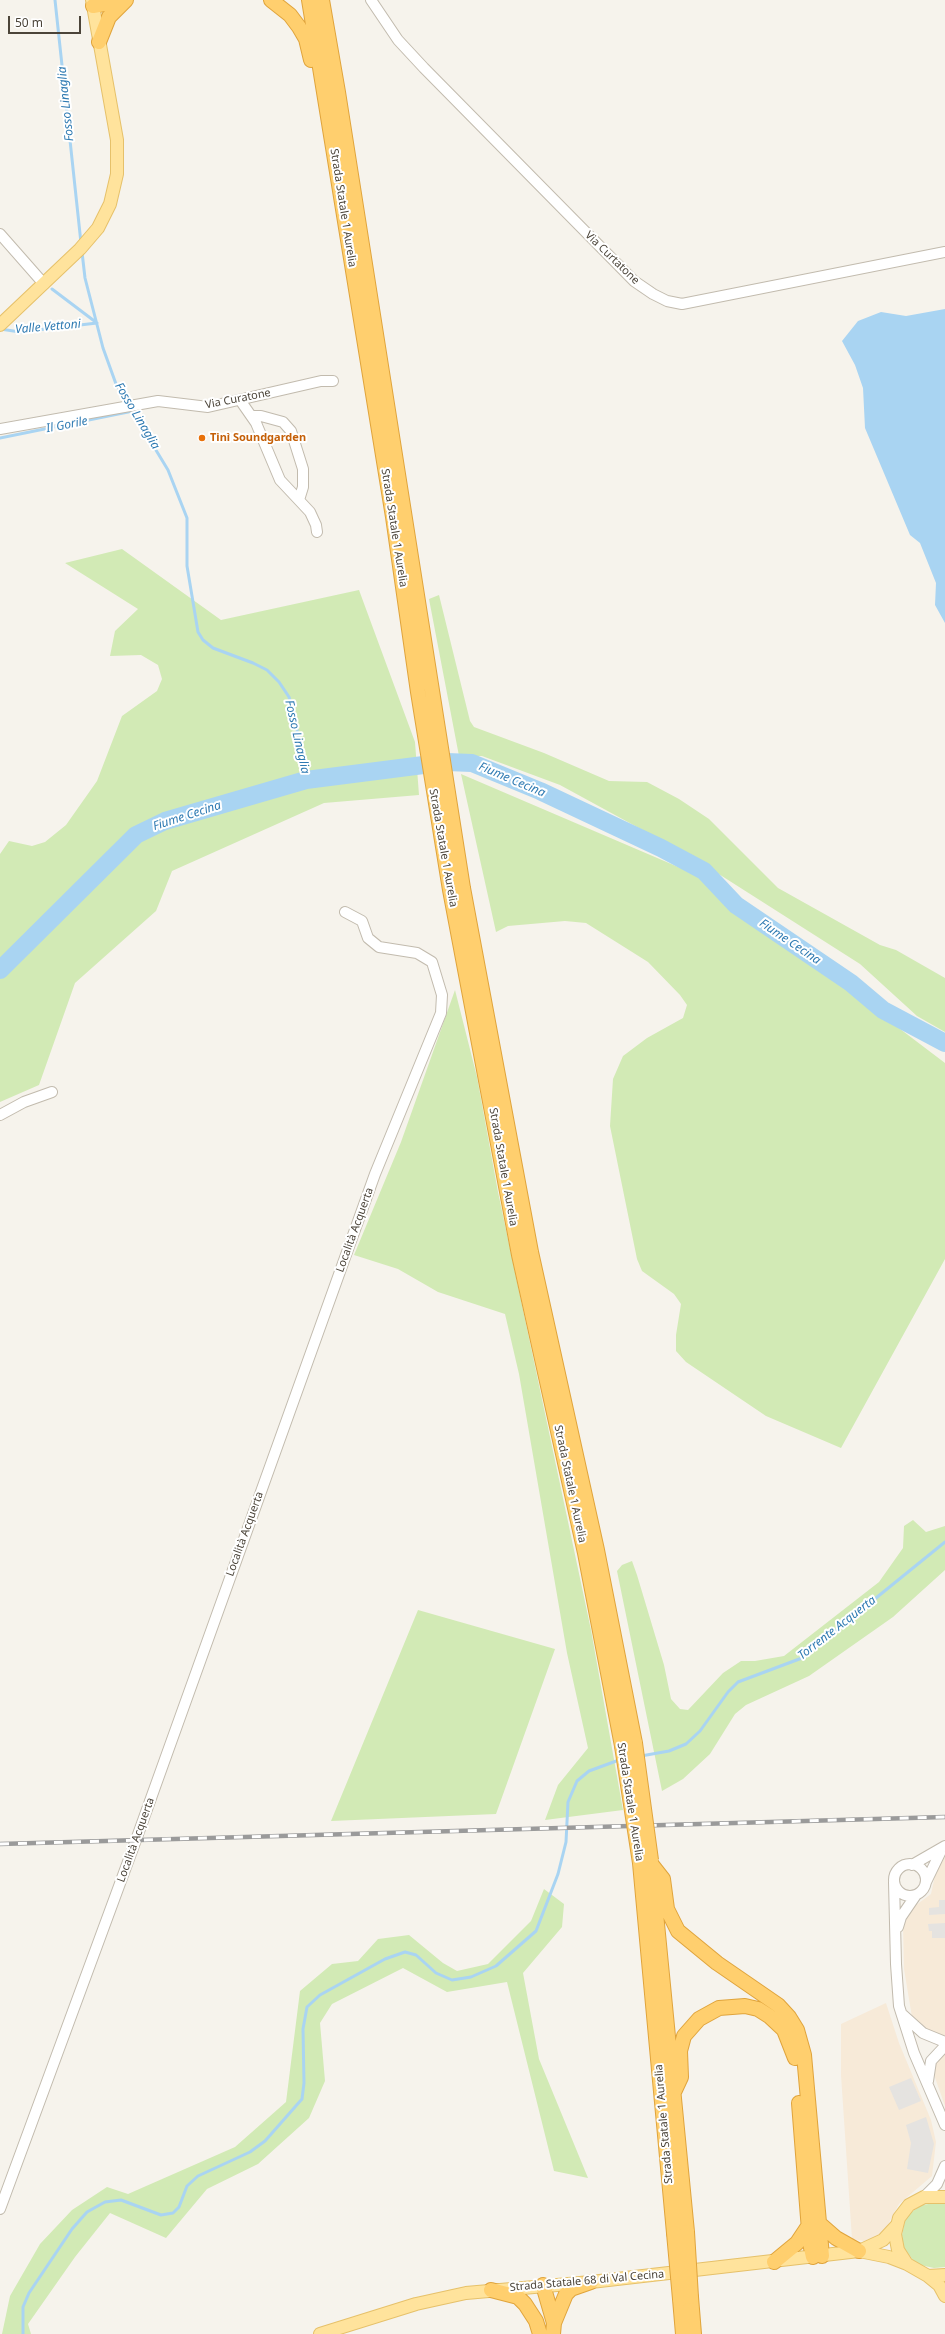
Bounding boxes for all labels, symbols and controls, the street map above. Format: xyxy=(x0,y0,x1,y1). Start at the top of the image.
scale bar xyxy=(10,8,83,34)
text: 50 m xyxy=(15,14,43,31)
water label: Fosso Linaglia xyxy=(55,66,77,142)
street label: Strada Statale 1 Aurelia xyxy=(327,148,359,268)
street label: Via Curtatone xyxy=(582,229,642,287)
water label: Valle Vettoni xyxy=(15,317,81,337)
water label: Fosso Linaglia xyxy=(111,380,163,452)
street label: Via Curatone xyxy=(204,386,272,412)
water label: Il Gorile xyxy=(45,414,89,436)
place label: Tinì Soundgarden xyxy=(210,431,306,445)
marker: Tinì Soundgarden xyxy=(197,433,207,443)
street label: Strada Statale 1 Aurelia xyxy=(378,468,410,588)
water label: Fosso Linaglia xyxy=(282,699,312,775)
water label: Fiume Cecina xyxy=(477,760,547,800)
street label: Strada Statale 1 Aurelia xyxy=(426,788,460,908)
water label: Fiume Cecina xyxy=(151,798,223,834)
water label: Fiume Cecina xyxy=(757,916,823,968)
street label: Strada Statale 1 Aurelia xyxy=(486,1107,520,1227)
street label: Località Acquerta xyxy=(334,1186,376,1274)
street label: Strada Statale 1 Aurelia xyxy=(551,1424,589,1544)
street label: Località Acquerta xyxy=(224,1490,266,1578)
water label: Torrente Acquerta xyxy=(795,1593,879,1663)
street label: Strada Statale 1 Aurelia xyxy=(614,1742,646,1862)
street label: Località Acquerta xyxy=(115,1796,157,1884)
street label: Strada Statale 1 Aurelia xyxy=(652,2064,676,2184)
street label: Strada Statale 68 di Val Cecina xyxy=(509,2268,665,2294)

